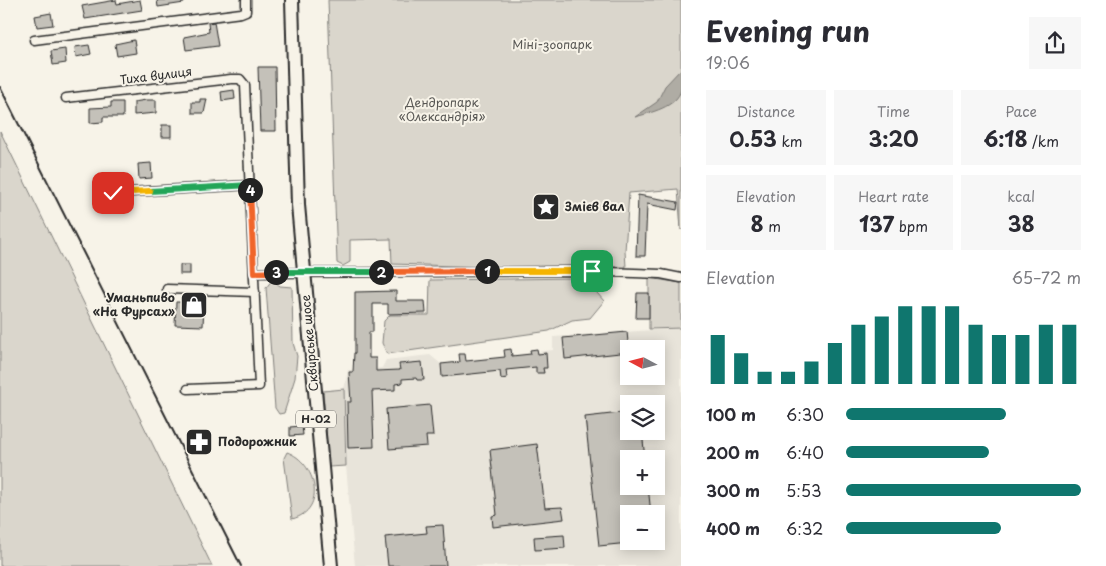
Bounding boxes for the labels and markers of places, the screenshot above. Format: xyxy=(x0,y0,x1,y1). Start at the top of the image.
pin xyxy=(92,172,134,214)
pin: 4 xyxy=(238,178,262,202)
place icon: Змієв вал xyxy=(531,192,561,222)
place label: Змієв вал xyxy=(564,197,625,215)
pin xyxy=(571,250,613,292)
pin: 1 xyxy=(474,258,500,284)
pin: 3 xyxy=(264,260,288,284)
pin: 2 xyxy=(368,260,394,284)
place label: Уманьпиво «На Фурсах» xyxy=(93,288,175,320)
shop icon: Уманьпиво «На Фурсах» xyxy=(179,290,209,320)
pharmacy icon: Подорожник xyxy=(184,427,214,457)
place label: Подорожник xyxy=(218,432,297,450)

